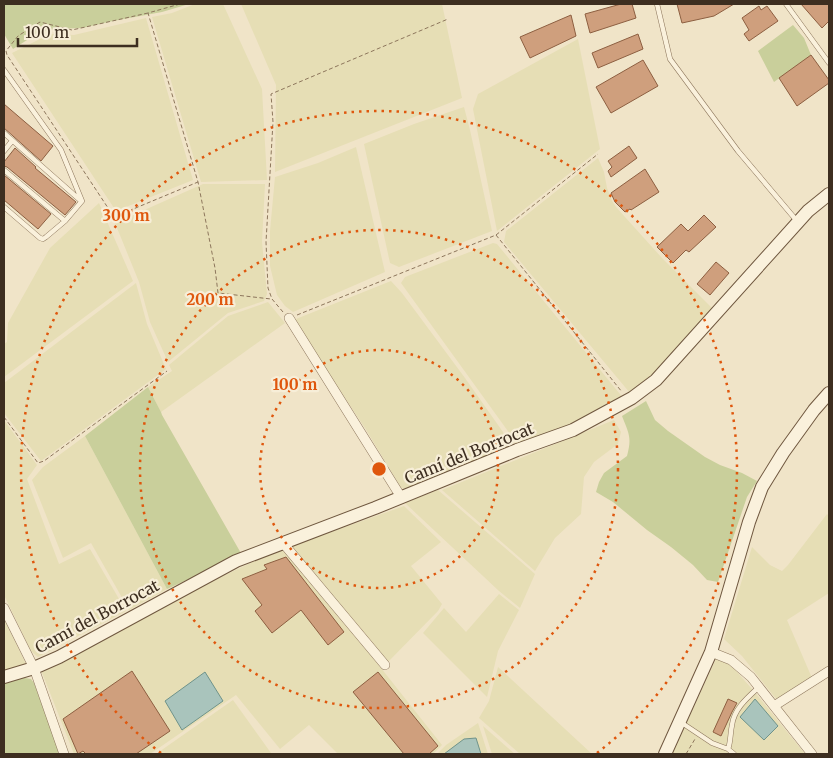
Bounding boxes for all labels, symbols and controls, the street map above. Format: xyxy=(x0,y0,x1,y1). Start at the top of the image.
scale bar xyxy=(18,15,136,47)
text: 100 m xyxy=(25,23,69,42)
text: 300 m xyxy=(102,206,150,225)
text: 200 m xyxy=(186,290,234,309)
text: 100 m xyxy=(273,375,317,394)
street label: Camí del Borrocat xyxy=(401,418,537,488)
centre of rings xyxy=(370,460,388,478)
street label: Camí del Borrocat xyxy=(31,574,163,657)

